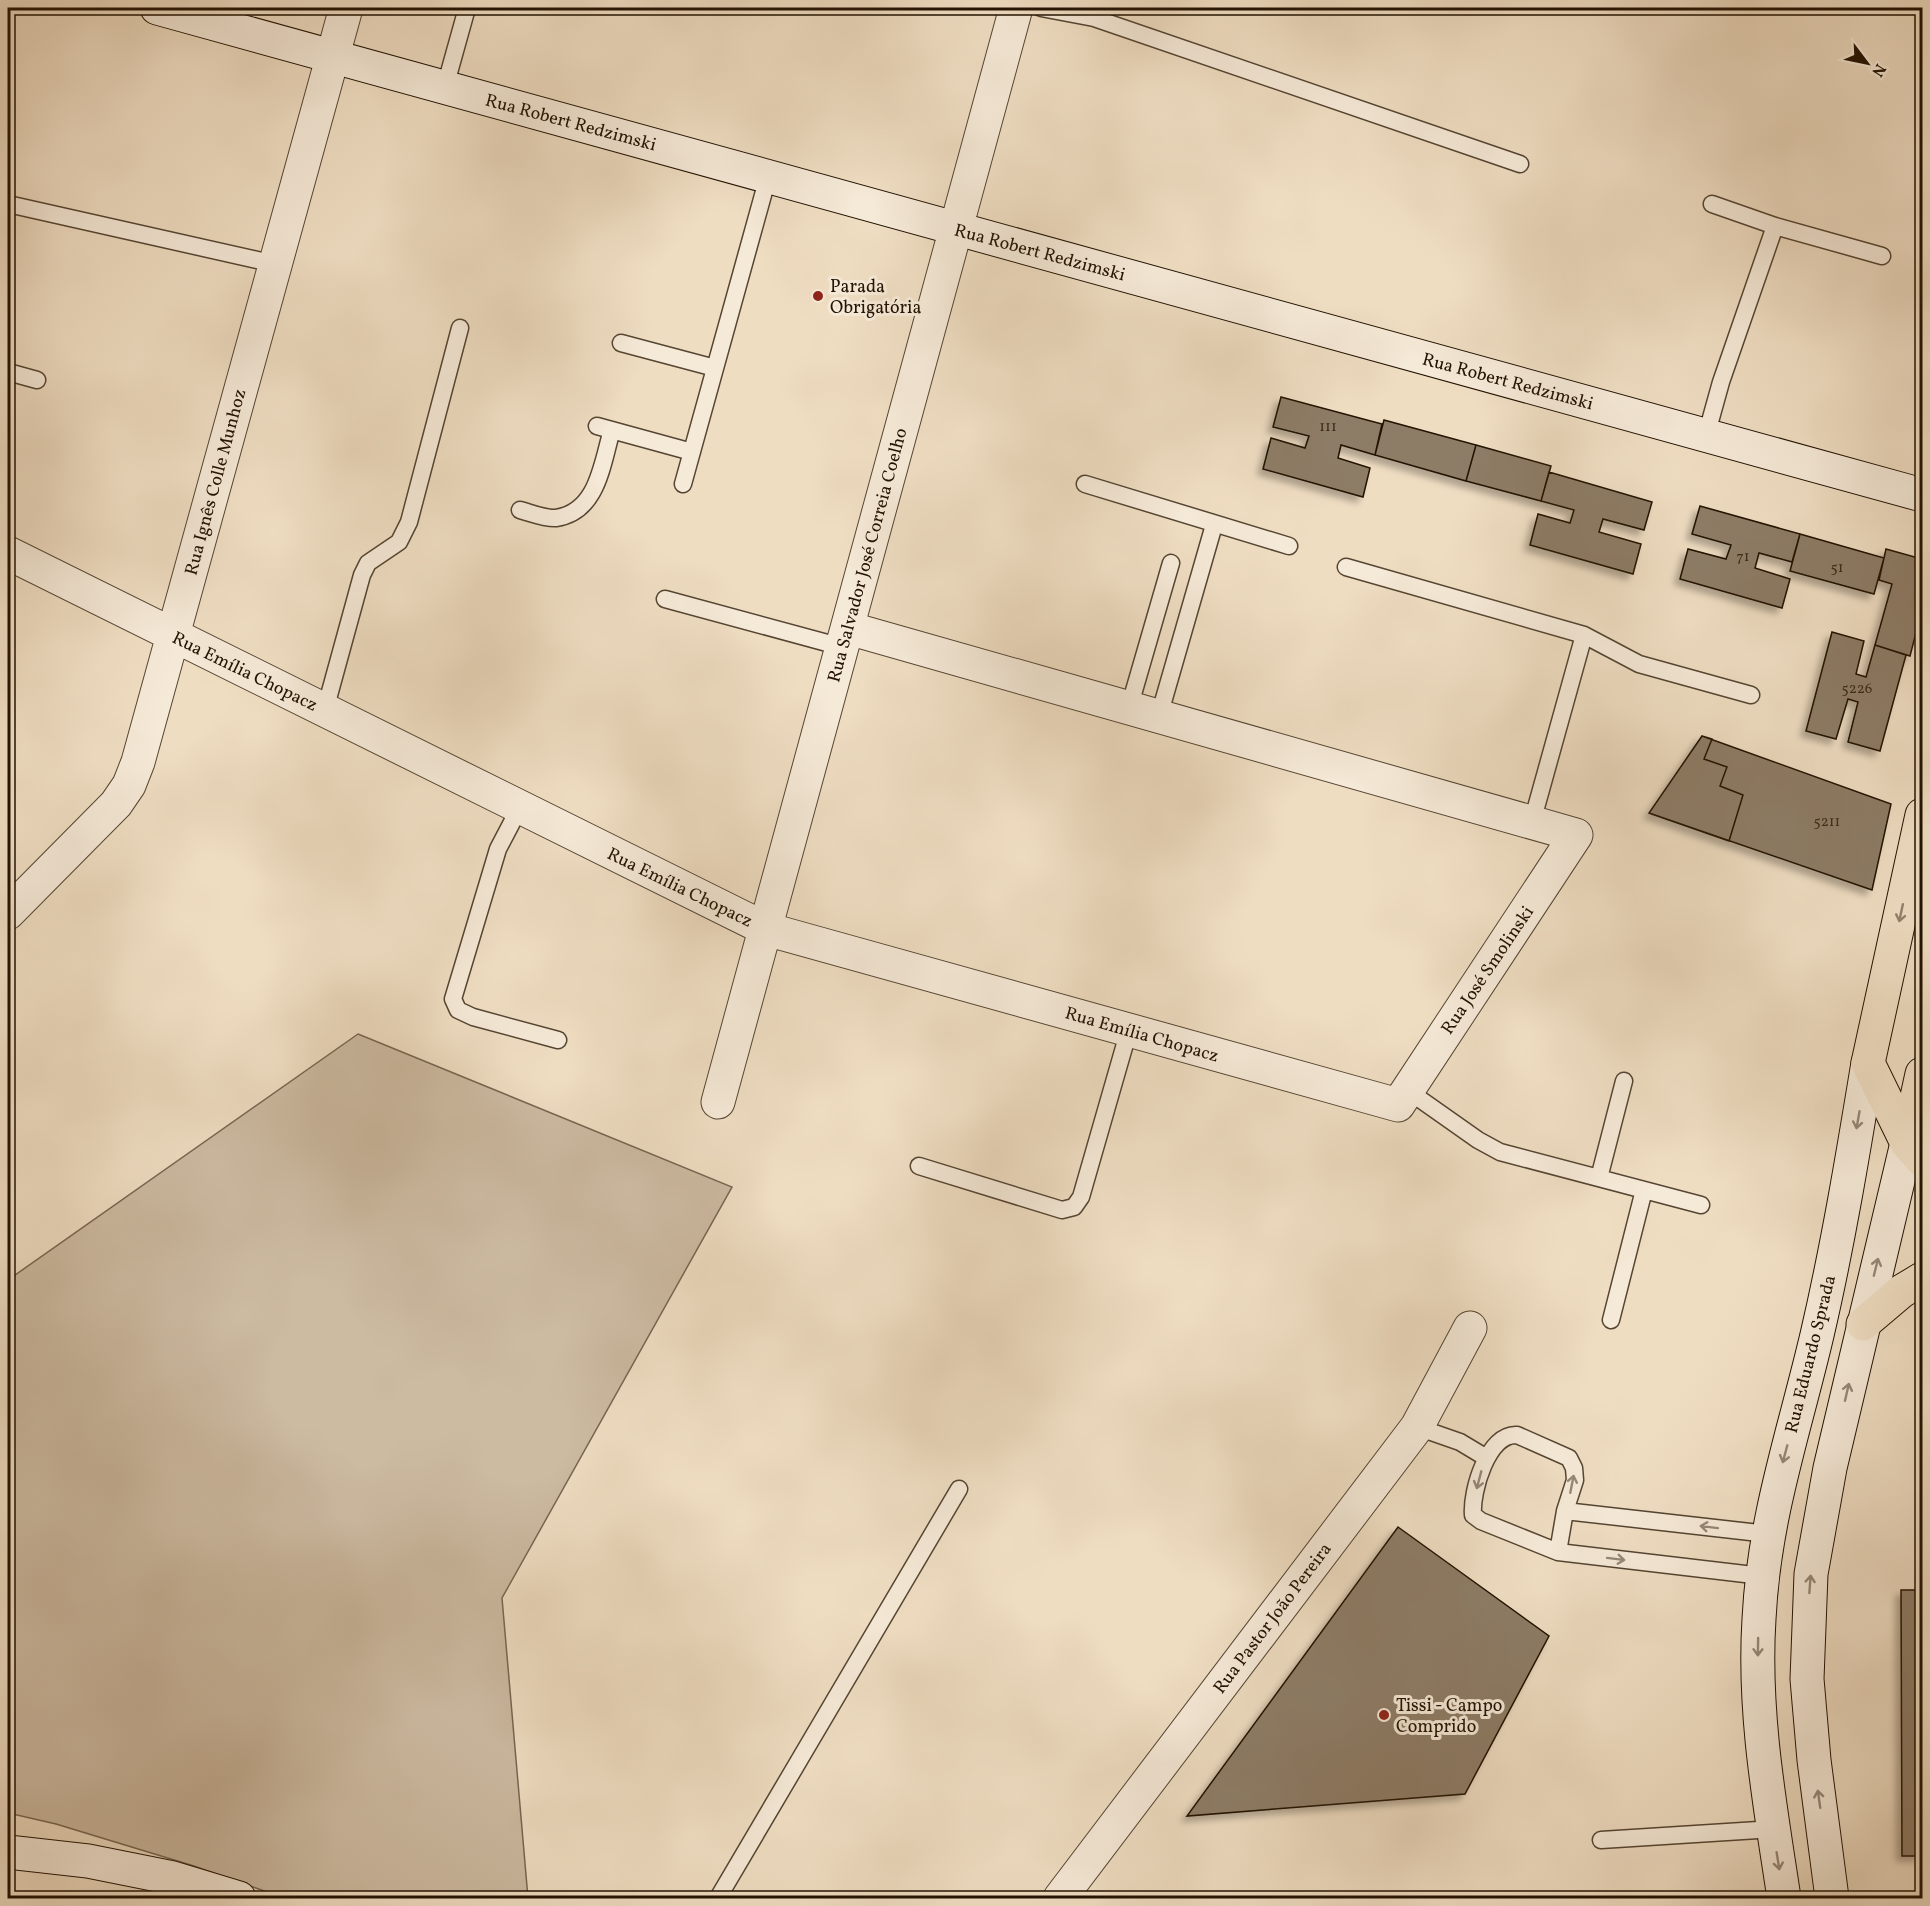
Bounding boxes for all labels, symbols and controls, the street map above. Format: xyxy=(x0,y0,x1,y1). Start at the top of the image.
north arrow xyxy=(1837,33,1897,93)
text: N xyxy=(1865,59,1890,81)
street label: Rua Robert Redzimski xyxy=(482,89,659,158)
street label: Rua Robert Redzimski xyxy=(951,219,1128,288)
place label: Parada Obrigatória xyxy=(830,275,922,321)
marker: Parada Obrigatória xyxy=(811,289,825,303)
street label: Rua Robert Redzimski xyxy=(1419,348,1596,417)
street label: Rua Ignês Colle Munhoz xyxy=(180,386,253,578)
house number: 111 xyxy=(1319,417,1337,438)
street label: Rua Salvador José Correia Coelho xyxy=(822,425,914,685)
house number: 71 xyxy=(1736,547,1750,568)
house number: 51 xyxy=(1830,558,1844,579)
street label: Rua Emília Chopacz xyxy=(167,626,321,718)
house number: 5226 xyxy=(1842,679,1872,700)
house number: 5211 xyxy=(1814,812,1840,833)
street label: Rua Emília Chopacz xyxy=(602,842,756,934)
street label: Rua José Smolinski xyxy=(1436,902,1541,1040)
one-way arrow xyxy=(1895,903,1906,922)
street label: Rua Emília Chopacz xyxy=(1062,1002,1221,1069)
one-way arrow xyxy=(1853,1110,1864,1130)
one-way arrow xyxy=(1871,1258,1883,1277)
street label: Rua Eduardo Sprada xyxy=(1780,1273,1843,1436)
one-way arrow xyxy=(1842,1383,1853,1402)
one-way arrow xyxy=(1779,1444,1790,1463)
one-way arrow xyxy=(1473,1470,1484,1489)
one-way arrow xyxy=(1567,1475,1578,1494)
one-way arrow xyxy=(1700,1522,1720,1533)
street label: Rua Pastor João Pereira xyxy=(1208,1538,1338,1700)
one-way arrow xyxy=(1606,1554,1626,1565)
one-way arrow xyxy=(1805,1574,1816,1594)
one-way arrow xyxy=(1752,1636,1764,1656)
place label: Tissi - Campo Comprido xyxy=(1396,1694,1502,1740)
marker: Tissi - Campo Comprido xyxy=(1377,1708,1391,1722)
one-way arrow xyxy=(1813,1789,1824,1809)
one-way arrow xyxy=(1773,1851,1784,1871)

